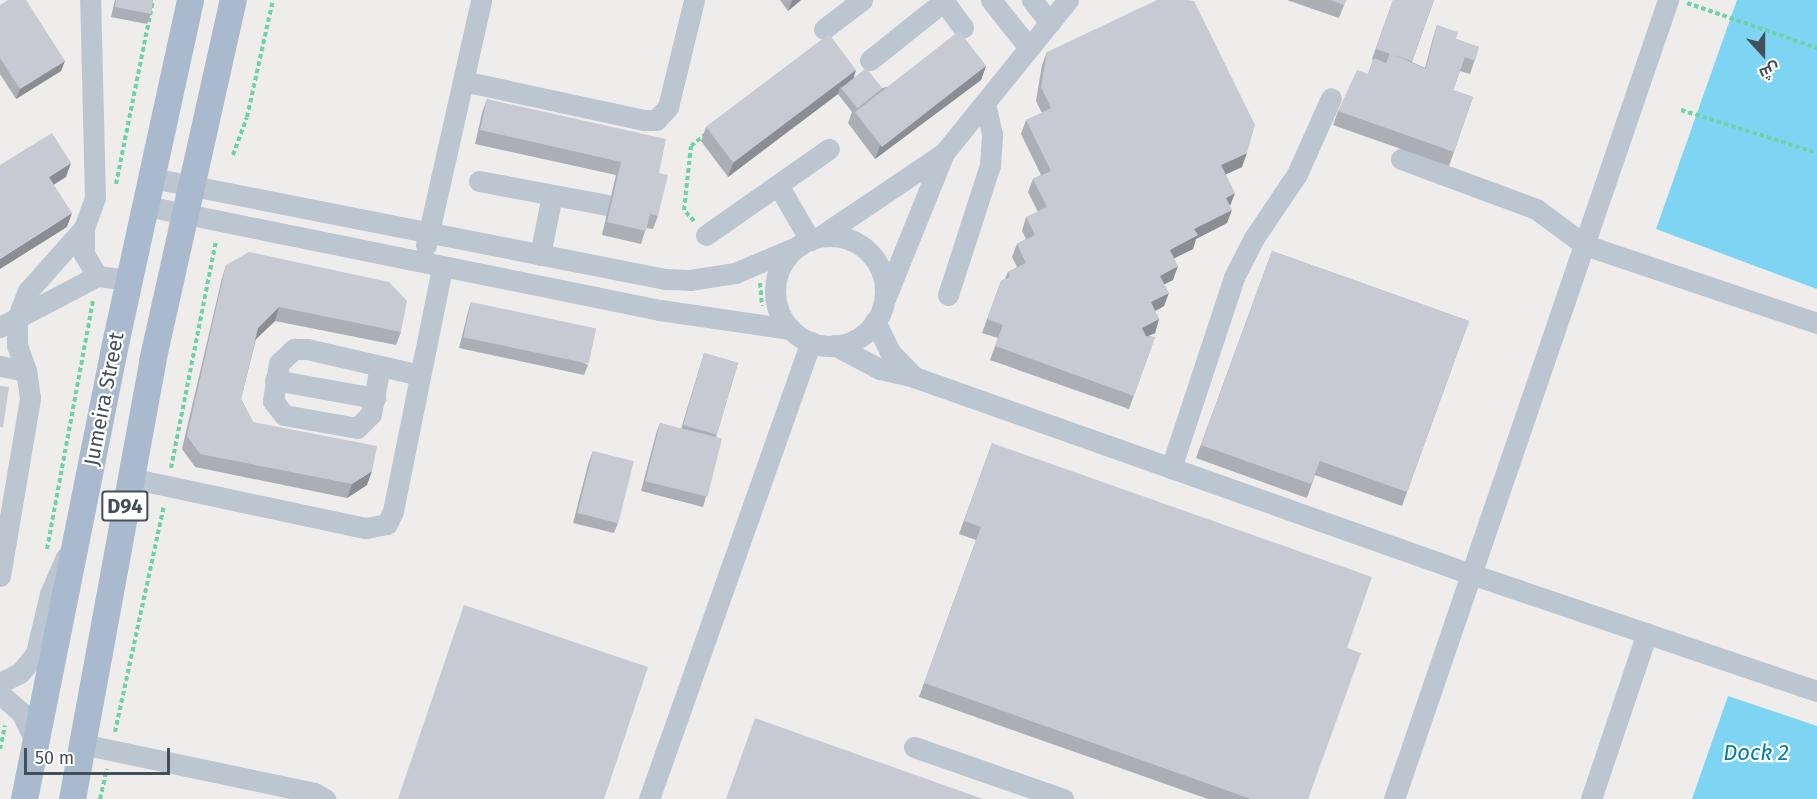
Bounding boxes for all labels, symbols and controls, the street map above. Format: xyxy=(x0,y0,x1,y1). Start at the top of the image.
north arrow xyxy=(1733,24,1793,84)
text: ش xyxy=(1757,59,1783,84)
street label: Jumeira Street xyxy=(79,330,129,468)
road number: D94 xyxy=(101,489,149,523)
scale bar xyxy=(27,736,172,774)
water label: Dock 2 xyxy=(1723,740,1789,766)
text: 50 m xyxy=(35,747,74,769)

